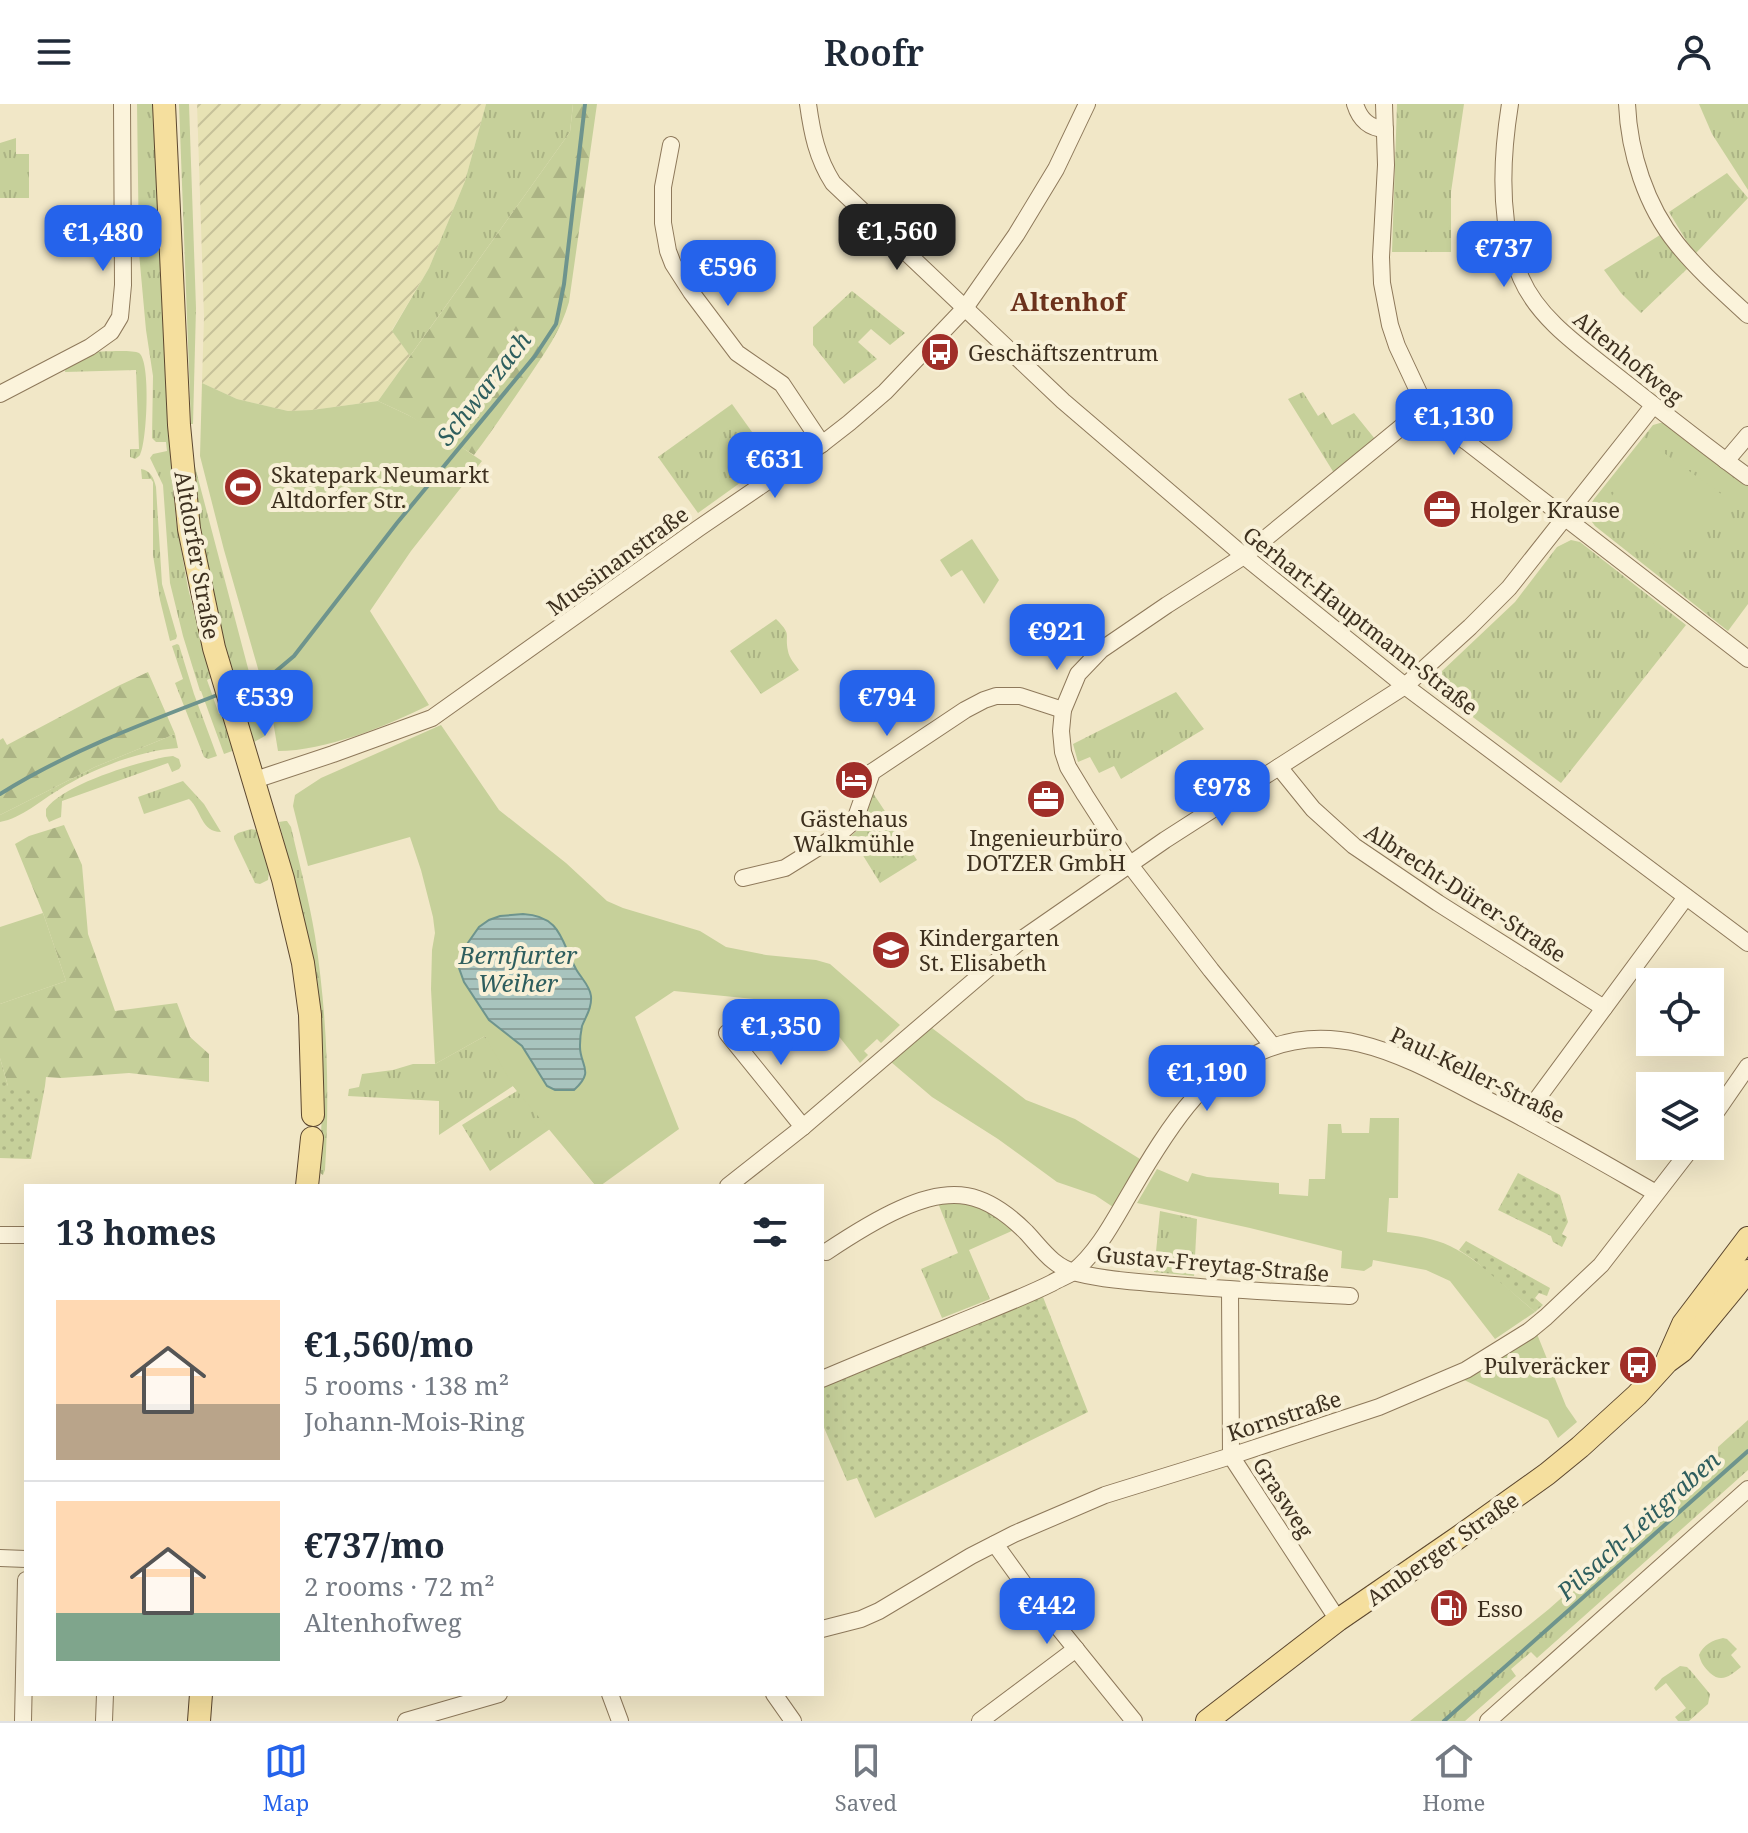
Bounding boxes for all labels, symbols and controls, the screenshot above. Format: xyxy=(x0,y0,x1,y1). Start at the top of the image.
text: Roofr xyxy=(824,28,924,77)
icon: menu xyxy=(32,30,76,74)
icon: person xyxy=(1672,30,1716,74)
pin: €1,560 xyxy=(832,204,962,272)
pin: €1,480 xyxy=(38,205,168,273)
text: €1,560 xyxy=(857,212,937,248)
text: €1,480 xyxy=(63,213,143,249)
pin: €737 xyxy=(1457,221,1551,289)
text: €737 xyxy=(1475,229,1533,265)
pin: €596 xyxy=(681,240,775,308)
text: €596 xyxy=(699,248,757,284)
district label: Altenhof xyxy=(1010,283,1128,319)
street label: Altenhofweg xyxy=(1568,303,1690,411)
water label: Schwarzach xyxy=(428,324,538,452)
bus stop icon: Geschäftszentrum xyxy=(919,331,961,373)
place label: Geschäftszentrum xyxy=(968,337,1159,367)
pin: €1,130 xyxy=(1389,389,1519,457)
text: €1,130 xyxy=(1414,397,1494,433)
pin: €631 xyxy=(728,432,822,500)
text: €631 xyxy=(746,440,804,476)
place label: Skatepark Neumarkt Altdorfer Str. xyxy=(271,459,490,514)
sports icon: Skatepark Neumarkt Altdorfer Str. xyxy=(222,466,264,508)
street label: Altdorfer Straße xyxy=(168,468,228,642)
office icon: Holger Krause xyxy=(1421,488,1463,530)
place label: Holger Krause xyxy=(1470,494,1620,524)
street label: Mussinanstraße xyxy=(540,498,694,622)
street label: Gerhart-Hauptmann-Straße xyxy=(1237,519,1485,721)
pin: €921 xyxy=(1010,604,1104,672)
text: €921 xyxy=(1028,612,1086,648)
pin: €539 xyxy=(218,670,312,738)
pin: €794 xyxy=(840,670,934,738)
text: €539 xyxy=(236,678,294,714)
text: €794 xyxy=(858,678,916,714)
hotel icon: Gästehaus Walkmühle xyxy=(833,759,875,801)
pin: €978 xyxy=(1175,760,1269,828)
text: €978 xyxy=(1193,768,1251,804)
office icon: Ingenieurbüro DOTZER GmbH xyxy=(1025,778,1067,820)
place label: Gästehaus Walkmühle xyxy=(794,803,914,858)
street label: Albrecht-Dürer-Straße xyxy=(1359,816,1573,968)
place label: Ingenieurbüro DOTZER GmbH xyxy=(966,822,1126,877)
place label: Kindergarten St. Elisabeth xyxy=(919,922,1060,977)
school or university icon: Kindergarten St. Elisabeth xyxy=(870,929,912,971)
water label: Bernfurter Weiher xyxy=(458,938,578,999)
map controls xyxy=(1636,968,1724,1160)
button: locate xyxy=(1636,968,1724,1056)
pin: €1,350 xyxy=(716,999,846,1067)
text: €1,350 xyxy=(741,1007,821,1043)
street label: Paul-Keller-Straße xyxy=(1386,1019,1570,1129)
pin: €1,190 xyxy=(1142,1045,1272,1113)
text: €1,190 xyxy=(1167,1053,1247,1089)
button: layers xyxy=(1636,1072,1724,1160)
text: 13 homes xyxy=(56,1209,216,1255)
icon: filters xyxy=(748,1210,792,1254)
street label: Gustav-Freytag-Straße xyxy=(1095,1238,1331,1288)
text: €1,560/mo xyxy=(304,1321,474,1367)
icon: home xyxy=(120,1332,216,1428)
bus stop icon: Pulveräcker xyxy=(1617,1344,1659,1386)
place label: Pulveräcker xyxy=(1484,1350,1611,1380)
text: 5 rooms · 138 m² xyxy=(304,1367,509,1403)
street label: Kornstraße xyxy=(1223,1382,1345,1448)
text: Johann-Mois-Ring xyxy=(304,1403,525,1439)
water label: Pilsach-Leitgraben xyxy=(1549,1443,1727,1608)
street label: Grasweg xyxy=(1247,1451,1321,1543)
street label: Amberger Straße xyxy=(1360,1484,1524,1612)
text: €737/mo xyxy=(304,1522,445,1568)
icon: home xyxy=(120,1533,216,1629)
text: 2 rooms · 72 m² xyxy=(304,1568,495,1604)
pin: €442 xyxy=(1000,1578,1094,1646)
text: €442 xyxy=(1018,1586,1076,1622)
fuel station icon: Esso xyxy=(1428,1587,1470,1629)
place label: Esso xyxy=(1477,1593,1523,1623)
text: Altenhofweg xyxy=(304,1604,462,1640)
tab: Map xyxy=(263,1739,309,1817)
tab: Saved xyxy=(835,1739,897,1817)
tab: Home xyxy=(1423,1739,1485,1817)

